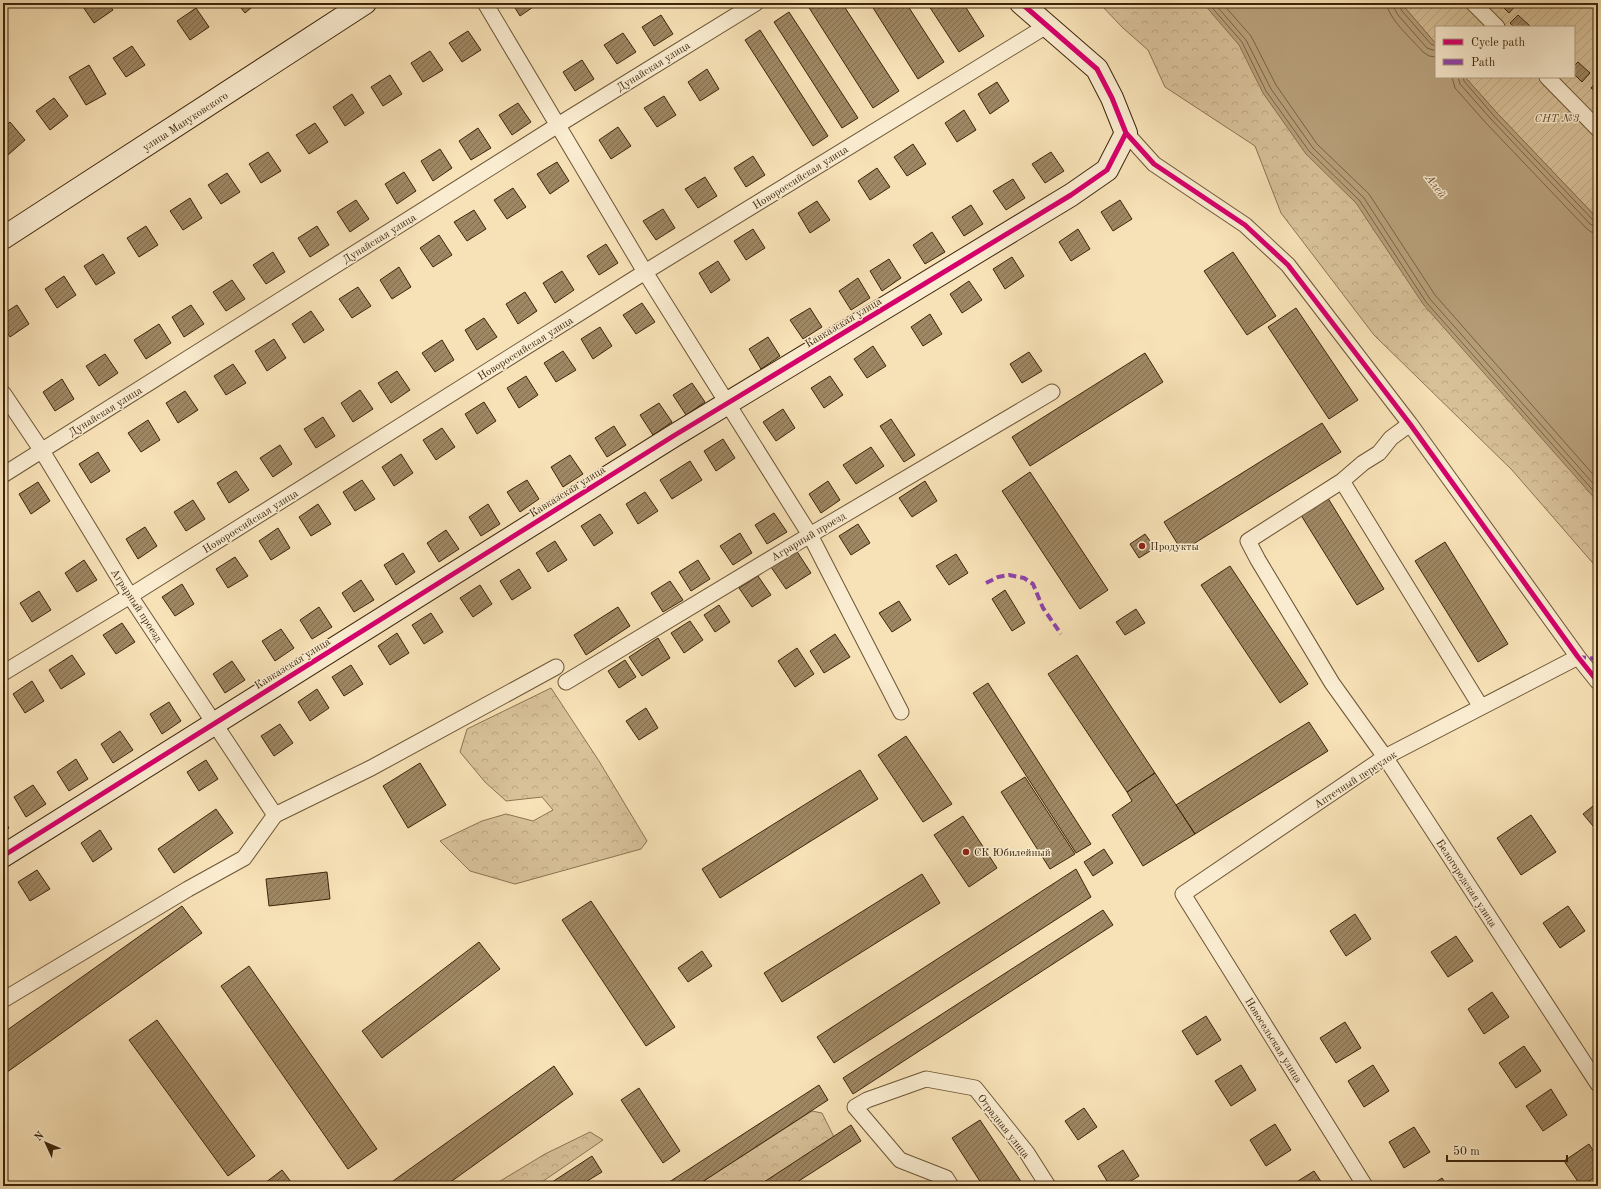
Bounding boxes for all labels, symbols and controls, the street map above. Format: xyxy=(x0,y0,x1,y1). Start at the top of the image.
legend xyxy=(1435,26,1575,78)
text: Cycle path xyxy=(1471,37,1526,49)
street label: Дунайская улица xyxy=(615,40,693,94)
text: Path xyxy=(1471,57,1496,69)
street label: улица Мануковского xyxy=(141,91,231,154)
park label: СНТ №3 xyxy=(1535,114,1580,125)
street label: Новороссийская улица xyxy=(751,144,851,212)
water label: Алей xyxy=(1422,172,1448,201)
street label: Дунайская улица xyxy=(341,212,419,266)
street label: Кавказская улица xyxy=(804,296,884,350)
street label: Новороссийская улица xyxy=(476,315,576,383)
street label: Дунайская улица xyxy=(67,385,145,439)
street label: Кавказская улица xyxy=(528,464,608,520)
street label: Новороссийская улица xyxy=(201,488,301,556)
street label: Аграрный проезд xyxy=(770,510,848,564)
marker: Продукты xyxy=(1137,541,1147,551)
place label: Продукты xyxy=(1150,542,1199,553)
street label: Аграрный проезд xyxy=(108,567,164,645)
street label: Кавказская улица xyxy=(253,636,333,692)
street label: Аптечный переулок xyxy=(1313,749,1399,811)
street label: Белогородская улица xyxy=(1433,838,1499,930)
marker: СК Юбилейный xyxy=(961,847,971,857)
place label: СК Юбилейный xyxy=(974,848,1051,859)
street label: Новосельская улица xyxy=(1242,996,1304,1086)
street label: Отрадная улица xyxy=(975,1093,1031,1161)
north arrow xyxy=(26,1123,66,1163)
text: N xyxy=(33,1130,47,1144)
scale bar xyxy=(1447,1137,1567,1163)
text: 50 m xyxy=(1453,1145,1480,1158)

